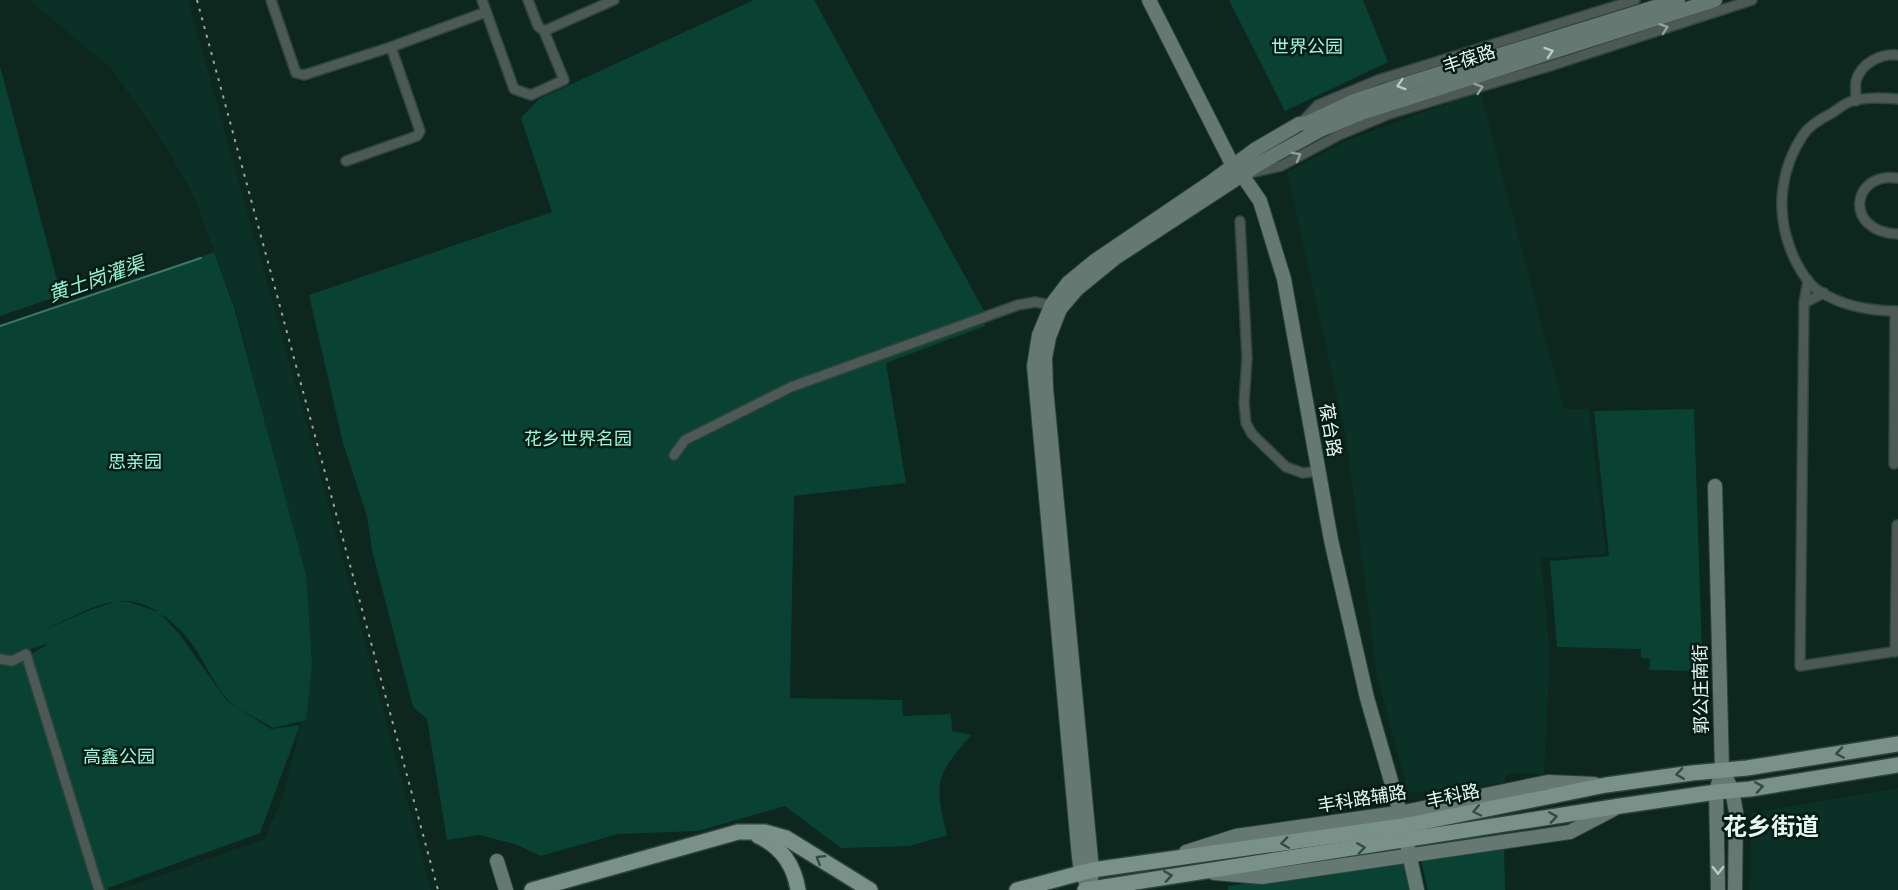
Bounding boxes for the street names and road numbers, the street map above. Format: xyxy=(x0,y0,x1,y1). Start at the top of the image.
street label: 丰葆路 xyxy=(1440,40,1498,78)
street label: 葆台路 xyxy=(1314,402,1346,458)
street label: 郭公庄南街 xyxy=(1689,644,1713,734)
street label: 丰科路 xyxy=(1424,780,1482,812)
street label: 丰科路辅路 xyxy=(1316,781,1408,817)

